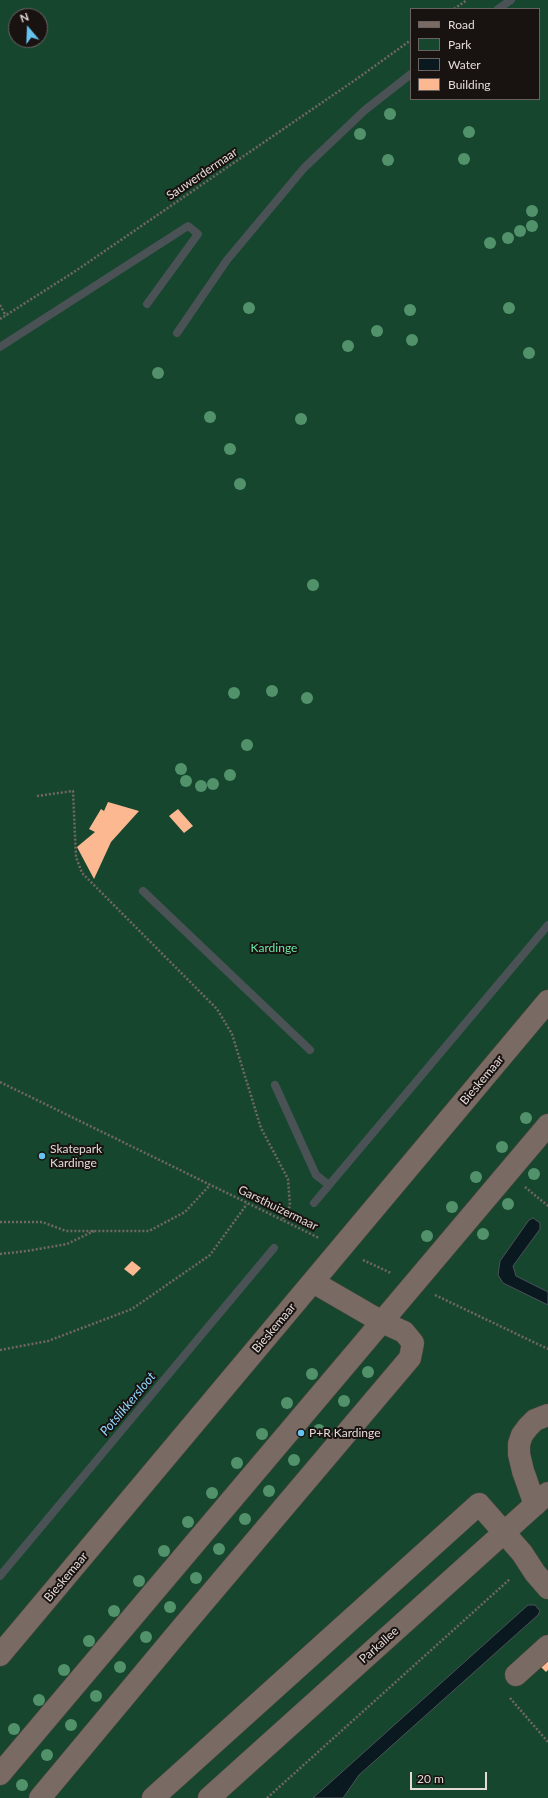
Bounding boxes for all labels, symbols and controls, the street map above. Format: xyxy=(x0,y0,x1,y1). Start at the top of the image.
north arrow xyxy=(8,8,48,48)
legend xyxy=(410,8,540,100)
text: N xyxy=(18,10,30,25)
text: Road xyxy=(448,17,475,32)
text: Park xyxy=(448,37,471,52)
text: Water xyxy=(448,57,481,72)
text: Building xyxy=(448,77,491,92)
street label: Sauwerdermaar xyxy=(164,145,240,203)
park label: Kardinge xyxy=(251,941,297,955)
street label: Bieskemaar xyxy=(457,1052,507,1108)
place label: Skatepark Kardinge xyxy=(50,1142,102,1170)
marker: Skatepark Kardinge xyxy=(37,1151,47,1161)
street label: Garsthuizermaar xyxy=(236,1182,320,1234)
street label: Bieskemaar xyxy=(249,1300,299,1356)
water label: Potslikkersloot xyxy=(97,1369,159,1439)
place label: P+R Kardinge xyxy=(309,1426,381,1440)
marker: P+R Kardinge xyxy=(296,1428,306,1438)
street label: Bieskemaar xyxy=(41,1549,91,1605)
street label: Parkallee xyxy=(356,1624,402,1666)
scale bar xyxy=(412,1764,489,1790)
text: 20 m xyxy=(417,1771,444,1786)

